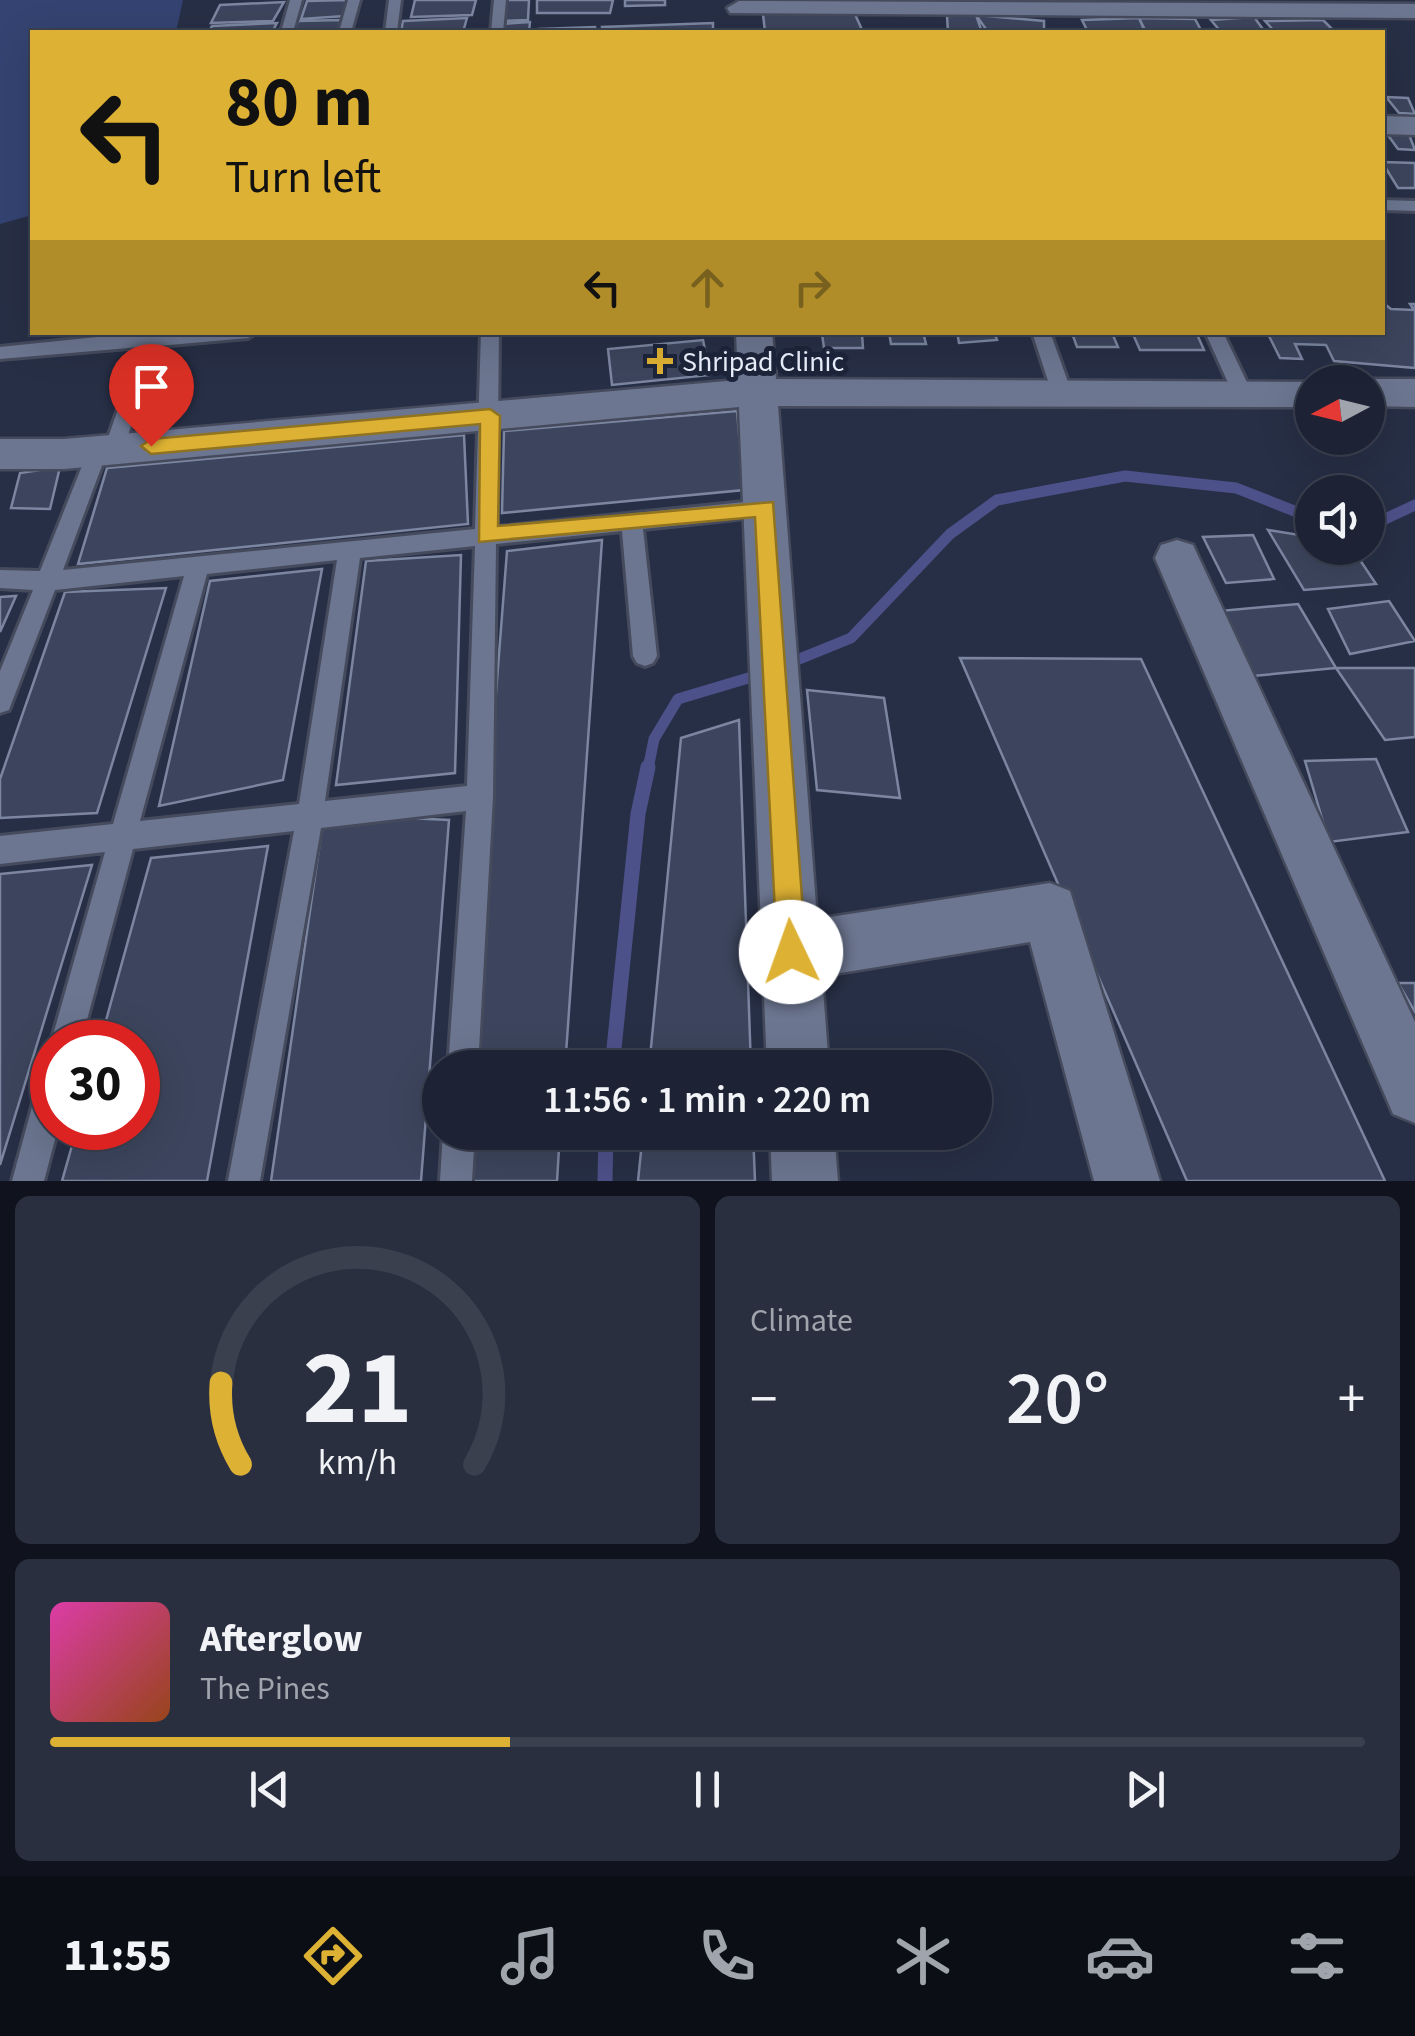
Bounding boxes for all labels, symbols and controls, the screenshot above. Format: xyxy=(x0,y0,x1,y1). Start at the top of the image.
text: 80 m xyxy=(225,53,373,153)
icon: left xyxy=(60,70,190,200)
text: Turn left xyxy=(225,146,381,210)
icon: left xyxy=(575,260,630,315)
icon: ahead xyxy=(680,260,735,315)
icon: right xyxy=(785,260,840,315)
place label: Shripad Clinic xyxy=(682,342,844,382)
pin xyxy=(109,344,194,447)
marker: Shripad Clinic xyxy=(647,348,673,374)
icon: arrive xyxy=(124,359,179,414)
north arrow xyxy=(1295,365,1385,455)
map controls xyxy=(1295,365,1385,565)
button: sound xyxy=(1295,475,1385,565)
position arrow xyxy=(739,900,843,1004)
speed limit sign: 30 xyxy=(30,1020,160,1150)
text: 11:56 · 1 min · 220 m xyxy=(543,1073,871,1127)
text: Climate xyxy=(750,1298,853,1344)
text: 21 xyxy=(303,1316,412,1464)
text: 20° xyxy=(1006,1346,1109,1453)
text: − xyxy=(750,1361,777,1439)
text: + xyxy=(1338,1361,1365,1439)
text: km/h xyxy=(318,1437,397,1488)
text: Afterglow xyxy=(200,1612,363,1666)
text: The Pines xyxy=(200,1666,330,1712)
icon: previous xyxy=(242,1762,297,1817)
icon: pause xyxy=(680,1762,735,1817)
icon: next xyxy=(1118,1762,1173,1817)
icon: directions xyxy=(298,1921,368,1991)
icon: music xyxy=(495,1921,565,1991)
icon: phone xyxy=(692,1921,762,1991)
icon: climate xyxy=(888,1921,958,1991)
icon: car xyxy=(1085,1921,1155,1991)
icon: filters xyxy=(1282,1921,1352,1991)
text: 11:55 xyxy=(63,1924,172,1988)

